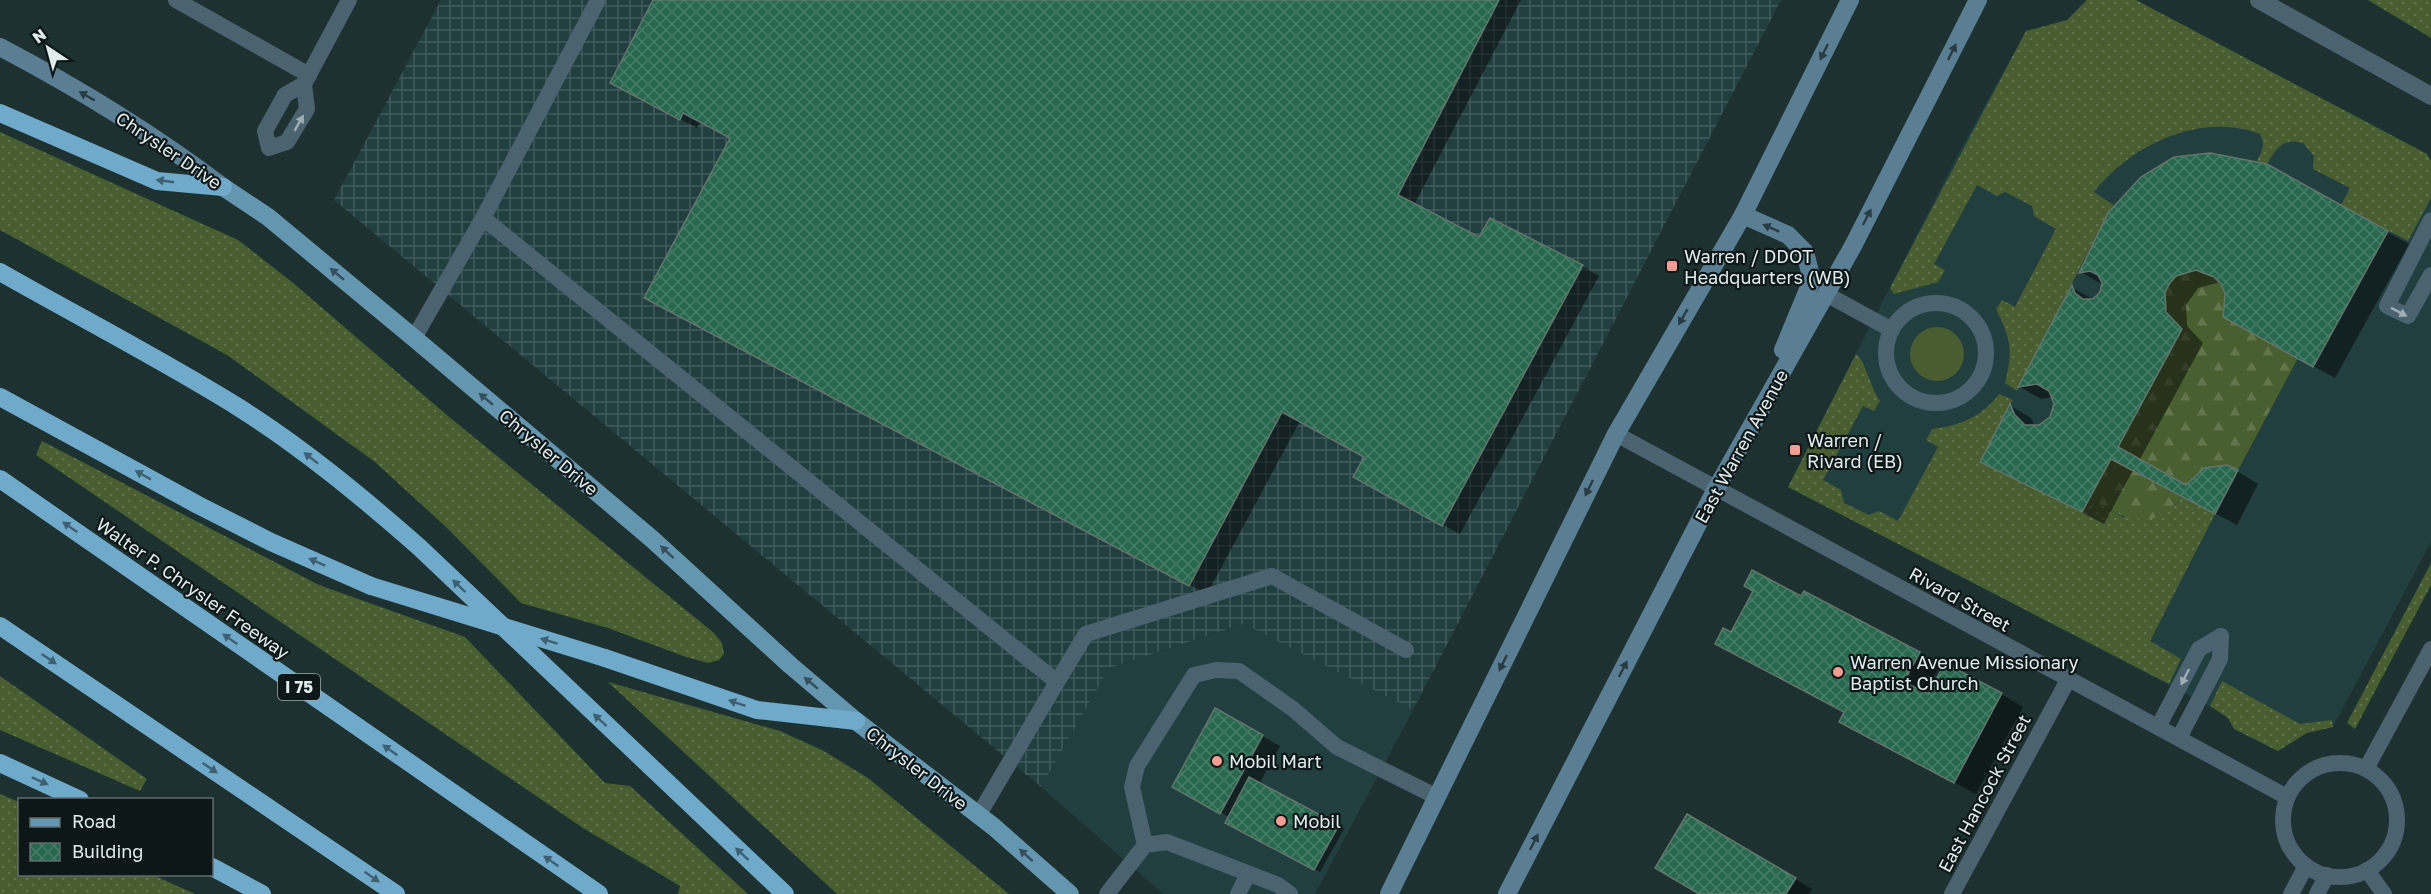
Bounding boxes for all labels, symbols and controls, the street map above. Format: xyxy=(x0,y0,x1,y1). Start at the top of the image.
north arrow xyxy=(18,18,78,78)
text: N xyxy=(28,24,50,48)
one-way arrow xyxy=(1819,44,1828,61)
one-way arrow xyxy=(1947,44,1956,61)
one-way arrow xyxy=(79,91,95,102)
street label: Chrysler Drive xyxy=(112,107,226,193)
one-way arrow xyxy=(293,115,304,131)
one-way arrow xyxy=(155,176,174,186)
one-way arrow xyxy=(1863,209,1872,226)
one-way arrow xyxy=(1762,223,1780,233)
place label: Warren / DDOT Headquarters (WB) xyxy=(1684,245,1851,288)
marker: Warren / DDOT Headquarters (WB) xyxy=(1665,259,1679,273)
one-way arrow xyxy=(329,268,344,281)
one-way arrow xyxy=(2390,307,2407,316)
one-way arrow xyxy=(1678,309,1689,325)
street label: East Warren Avenue xyxy=(1690,365,1792,527)
one-way arrow xyxy=(479,393,494,406)
street label: Chrysler Drive xyxy=(495,404,603,500)
place label: Warren / Rivard (EB) xyxy=(1807,429,1903,472)
marker: Warren / Rivard (EB) xyxy=(1788,443,1802,457)
one-way arrow xyxy=(304,453,319,465)
one-way arrow xyxy=(134,470,151,480)
one-way arrow xyxy=(1584,479,1594,496)
street label: Walter P. Chrysler Freeway xyxy=(92,513,294,663)
one-way arrow xyxy=(62,522,78,533)
one-way arrow xyxy=(660,546,674,560)
one-way arrow xyxy=(308,557,326,567)
street label: Rivard Street xyxy=(1905,562,2015,636)
one-way arrow xyxy=(452,579,466,593)
one-way arrow xyxy=(222,633,238,645)
one-way arrow xyxy=(540,636,558,645)
place label: Warren Avenue Missionary Baptist Church xyxy=(1850,651,2079,694)
one-way arrow xyxy=(40,653,56,665)
one-way arrow xyxy=(1498,654,1507,671)
one-way arrow xyxy=(1618,660,1628,677)
marker: Warren Avenue Missionary Baptist Church xyxy=(1831,665,1845,679)
one-way arrow xyxy=(2180,668,2189,685)
road number: I 75 xyxy=(278,674,320,700)
one-way arrow xyxy=(804,677,819,690)
one-way arrow xyxy=(728,698,746,708)
street label: East Hancock Street xyxy=(1933,710,2035,876)
one-way arrow xyxy=(593,713,608,727)
street label: Chrysler Drive xyxy=(862,722,972,814)
one-way arrow xyxy=(382,745,398,756)
place label: Mobil Mart xyxy=(1229,750,1322,772)
marker: Mobil Mart xyxy=(1210,754,1224,768)
one-way arrow xyxy=(202,762,219,773)
one-way arrow xyxy=(31,777,48,786)
legend xyxy=(18,798,213,876)
text: Road xyxy=(72,810,116,832)
place label: Mobil xyxy=(1293,810,1341,832)
marker: Mobil xyxy=(1274,814,1288,828)
one-way arrow xyxy=(1529,833,1539,850)
text: Building xyxy=(72,840,143,862)
one-way arrow xyxy=(735,848,750,861)
one-way arrow xyxy=(1019,849,1034,862)
one-way arrow xyxy=(543,855,559,867)
one-way arrow xyxy=(363,871,379,883)

